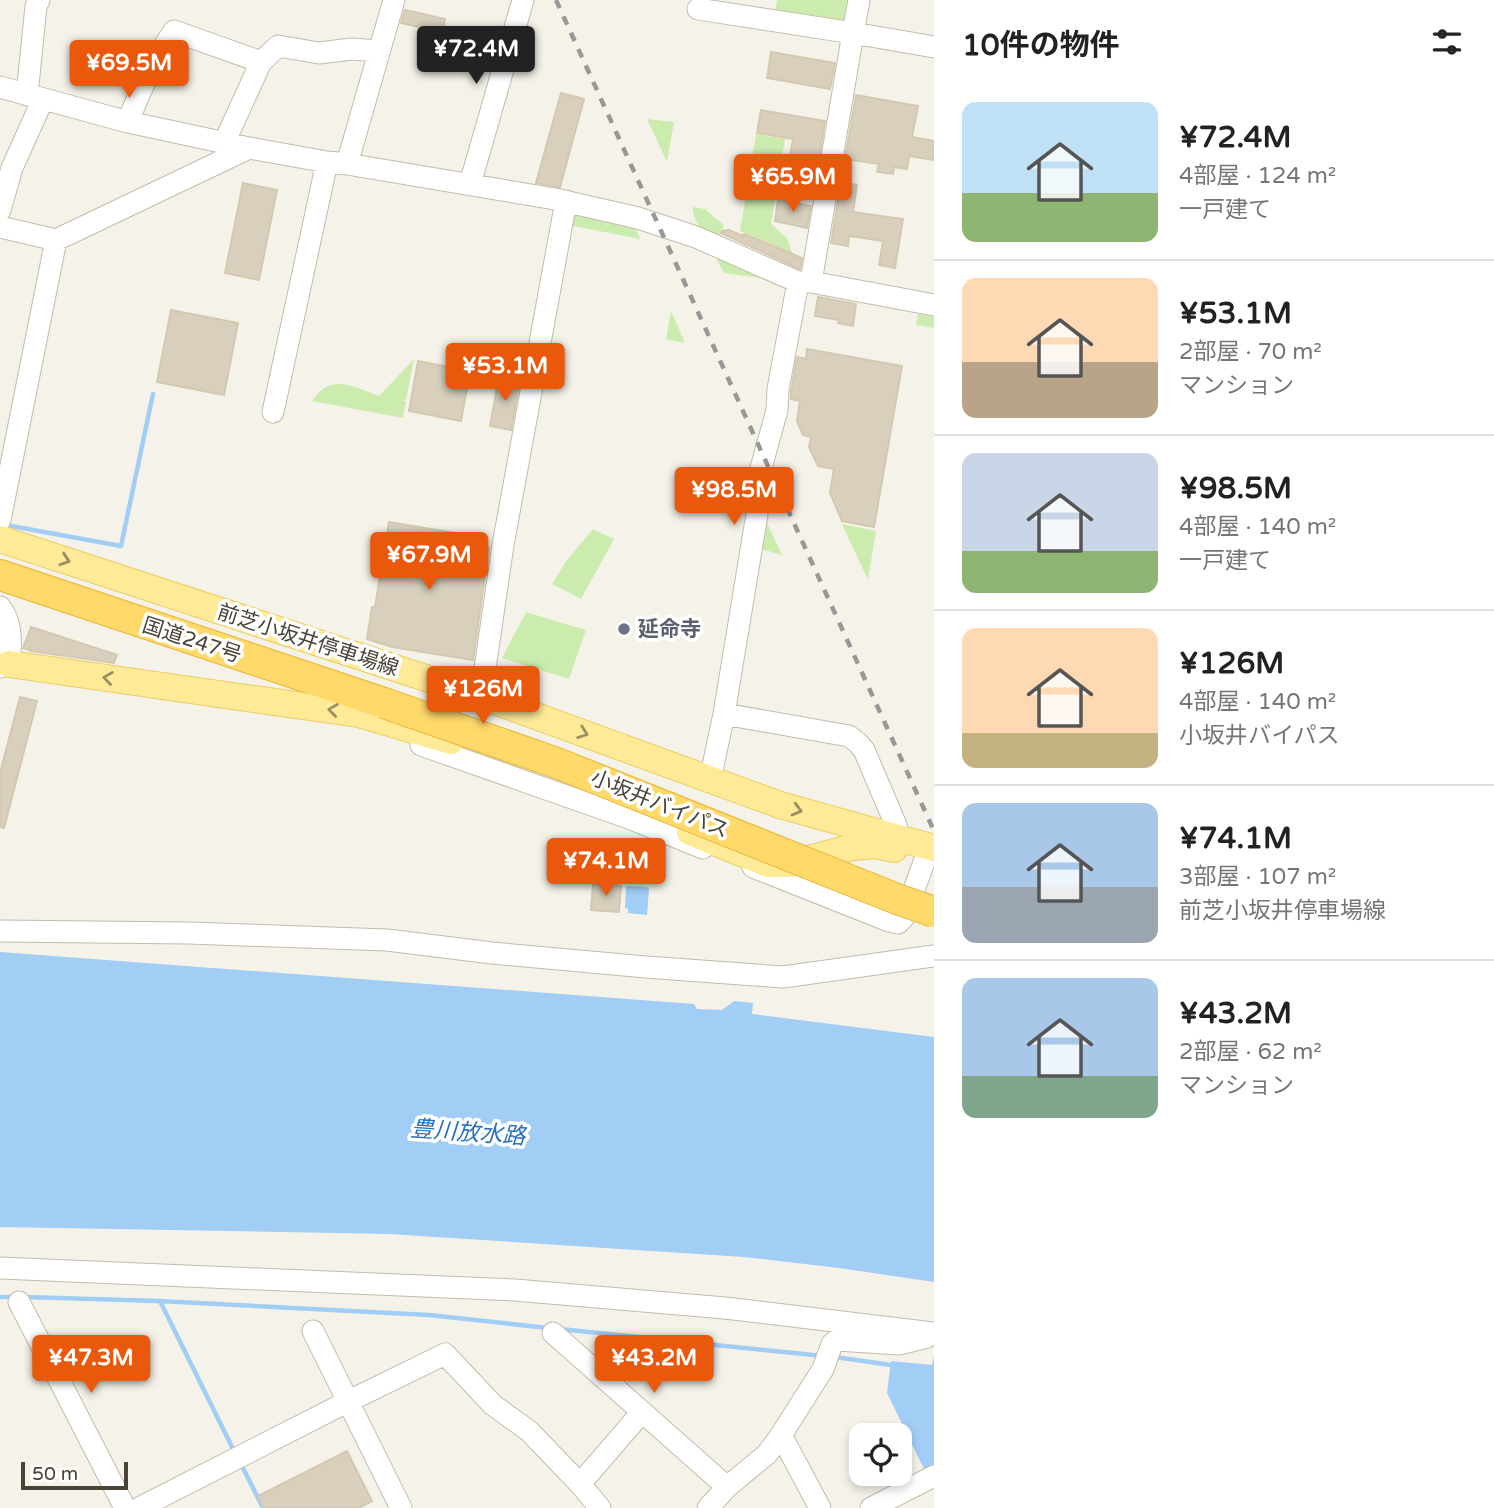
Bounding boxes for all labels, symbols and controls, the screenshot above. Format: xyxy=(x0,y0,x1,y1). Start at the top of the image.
icon: filters xyxy=(1428,23,1466,61)
pin: ¥72.4M xyxy=(419,27,533,86)
text: 10件の物件 xyxy=(962,27,1120,64)
text: ¥72.4M xyxy=(433,35,519,63)
pin: ¥69.5M xyxy=(72,41,186,100)
text: ¥69.5M xyxy=(86,49,172,77)
text: ¥72.4M xyxy=(1179,119,1291,156)
icon: home xyxy=(1018,130,1102,214)
pin: ¥65.9M xyxy=(736,154,850,214)
text: 4部屋 · 124 m² xyxy=(1179,162,1336,190)
text: ¥65.9M xyxy=(750,163,836,191)
text: 一戸建て xyxy=(1179,196,1271,224)
text: ¥53.1M xyxy=(1179,295,1292,332)
icon: home xyxy=(1018,306,1102,390)
text: 2部屋 · 70 m² xyxy=(1179,338,1322,366)
pin: ¥53.1M xyxy=(448,344,562,403)
text: ¥53.1M xyxy=(462,352,548,380)
text: マンション xyxy=(1179,372,1294,400)
pin: ¥98.5M xyxy=(677,468,791,527)
text: ¥98.5M xyxy=(1179,470,1292,507)
text: ¥98.5M xyxy=(691,476,777,504)
icon: home xyxy=(1018,481,1102,565)
text: 4部屋 · 140 m² xyxy=(1179,513,1336,541)
pin: ¥67.9M xyxy=(372,532,486,592)
text: ¥67.9M xyxy=(386,541,472,569)
text: 一戸建て xyxy=(1179,547,1271,575)
one-way arrow xyxy=(58,552,71,566)
street label: 前芝小坂井停車場線 xyxy=(214,599,402,682)
street label: 国道247号 xyxy=(139,613,244,668)
place label: 延命寺 xyxy=(638,617,701,642)
marker: 延命寺 xyxy=(616,621,632,637)
text: ¥126M xyxy=(1179,645,1284,682)
icon: home xyxy=(1018,656,1102,740)
pin: ¥126M xyxy=(434,666,532,726)
one-way arrow xyxy=(102,671,114,686)
text: ¥126M xyxy=(443,675,523,703)
text: 4部屋 · 140 m² xyxy=(1179,688,1336,716)
one-way arrow xyxy=(327,703,339,718)
text: 小坂井バイパス xyxy=(1179,722,1340,750)
one-way arrow xyxy=(576,725,588,739)
street label: 小坂井バイパス xyxy=(587,765,732,844)
one-way arrow xyxy=(791,802,803,816)
text: ¥74.1M xyxy=(1179,820,1292,857)
icon: home xyxy=(1018,831,1102,915)
pin: ¥74.1M xyxy=(549,838,663,898)
text: ¥74.1M xyxy=(563,847,649,875)
text: 3部屋 · 107 m² xyxy=(1179,863,1336,891)
text: 前芝小坂井停車場線 xyxy=(1179,897,1386,925)
text: ¥43.2M xyxy=(1179,995,1292,1032)
icon: home xyxy=(1018,1006,1102,1090)
text: 2部屋 · 62 m² xyxy=(1179,1038,1322,1066)
text: マンション xyxy=(1179,1072,1294,1100)
water label: 豊川放水路 xyxy=(410,1115,528,1151)
pin: ¥47.3M xyxy=(34,1336,148,1395)
pin: ¥43.2M xyxy=(597,1336,711,1395)
text: ¥47.3M xyxy=(48,1344,134,1372)
text: ¥43.2M xyxy=(611,1344,697,1372)
map controls xyxy=(849,1423,912,1486)
button: locate xyxy=(849,1423,912,1486)
scale bar xyxy=(21,1459,128,1491)
text: 50 m xyxy=(32,1463,78,1485)

